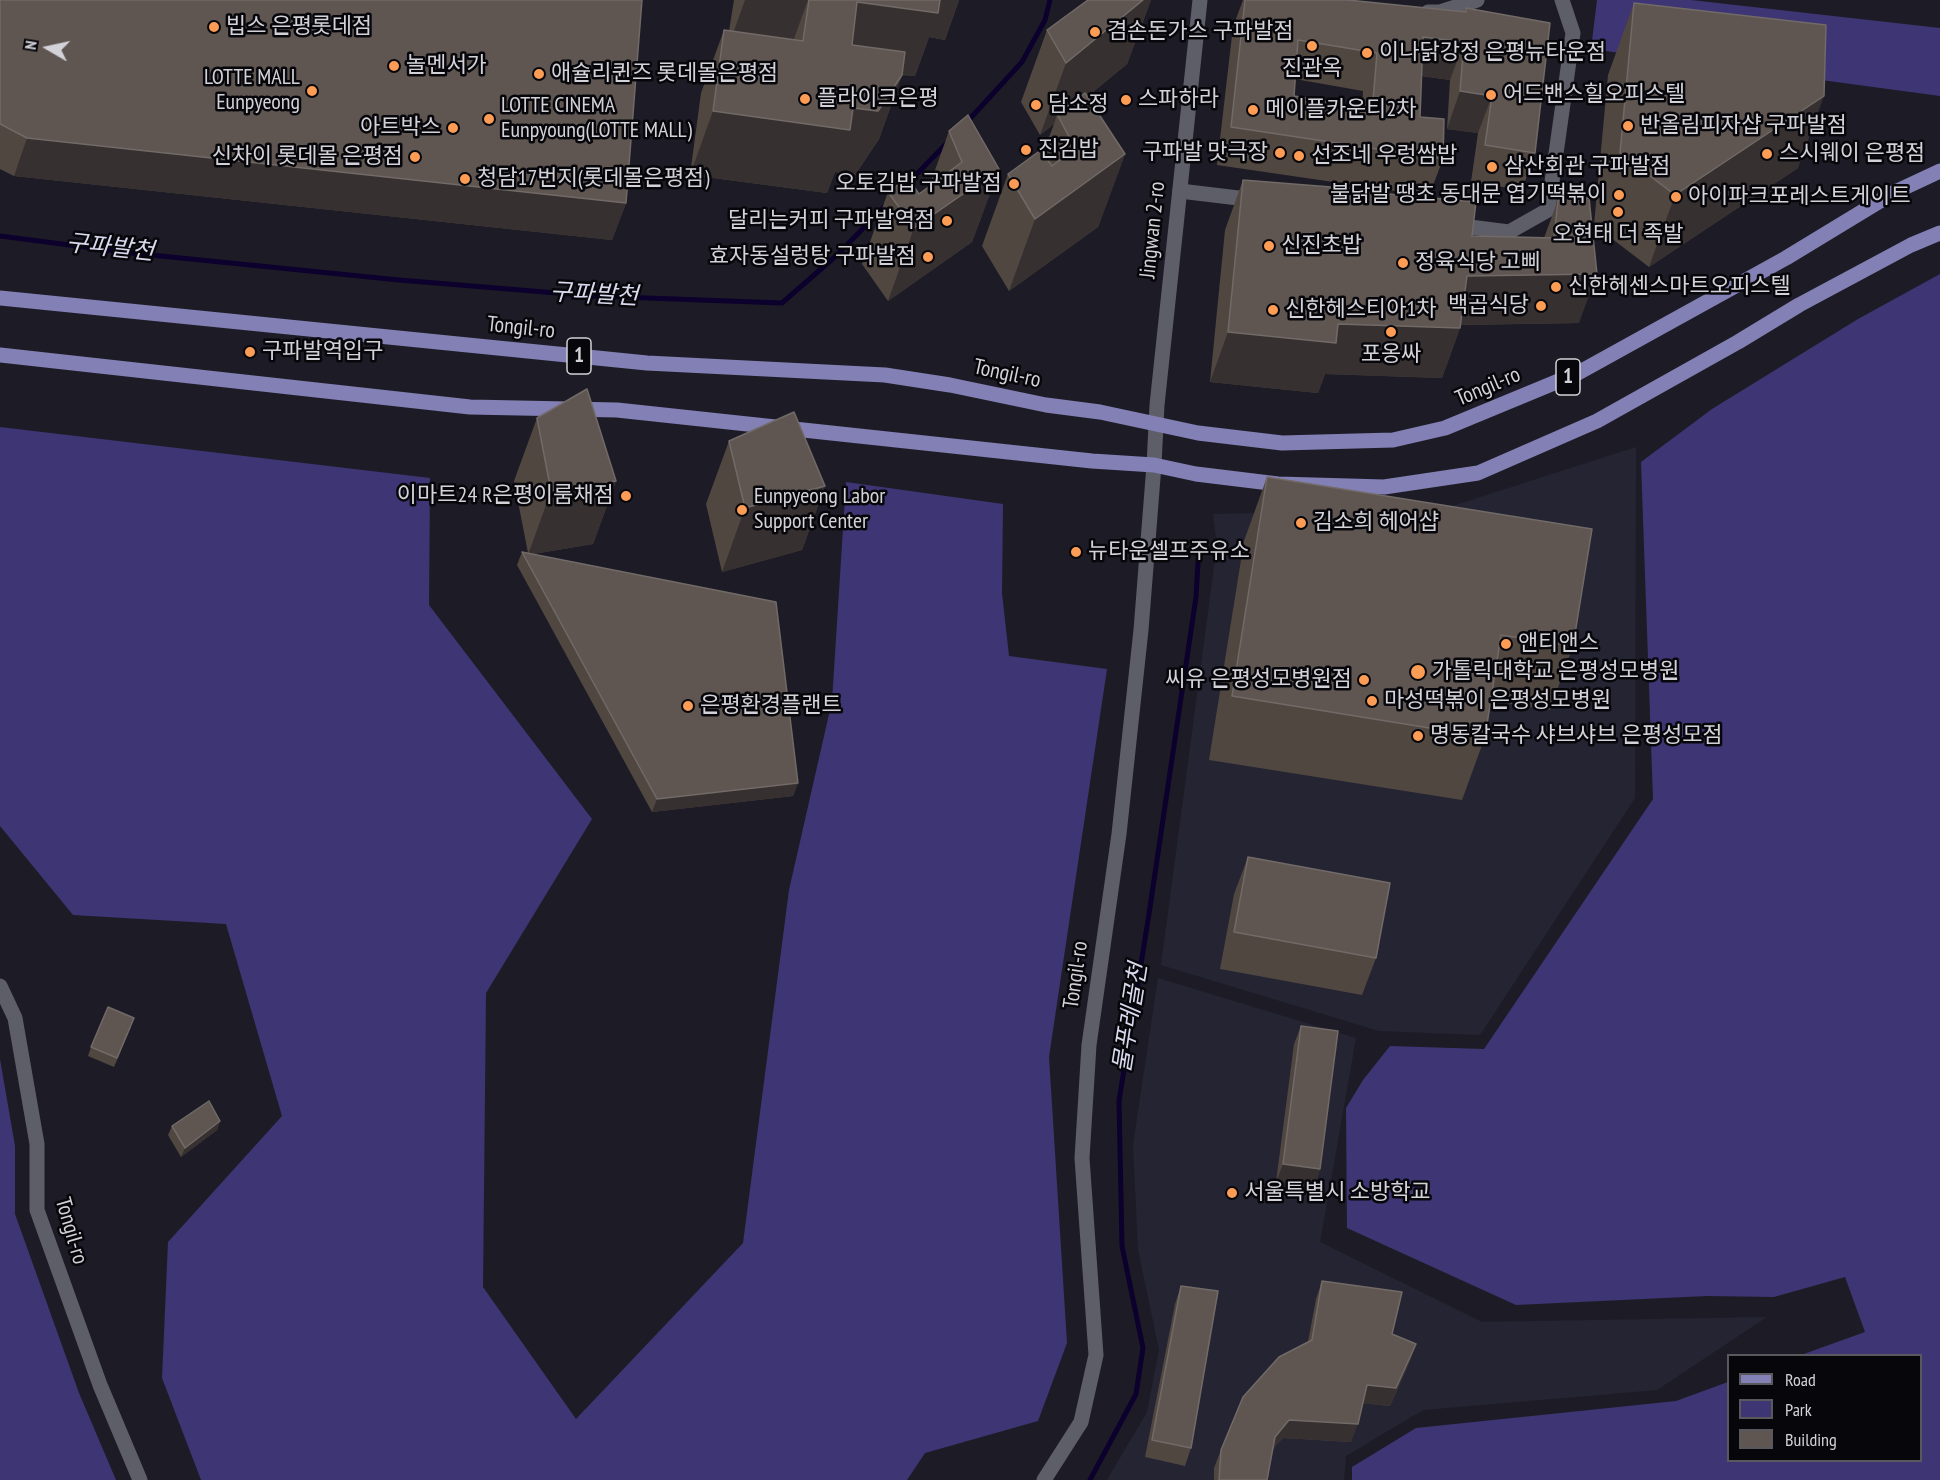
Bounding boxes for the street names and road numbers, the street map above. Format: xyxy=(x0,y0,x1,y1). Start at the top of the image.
street label: Jingwan 2-ro xyxy=(1135,180,1171,280)
street label: Tongil-ro xyxy=(486,311,556,345)
road number: 1 xyxy=(567,338,591,374)
street label: Tongil-ro xyxy=(971,354,1043,394)
road number: 1 xyxy=(1556,359,1580,395)
street label: Tongil-ro xyxy=(1452,362,1524,412)
street label: Tongil-ro xyxy=(1058,939,1094,1011)
street label: Tongil-ro xyxy=(49,1195,93,1267)

